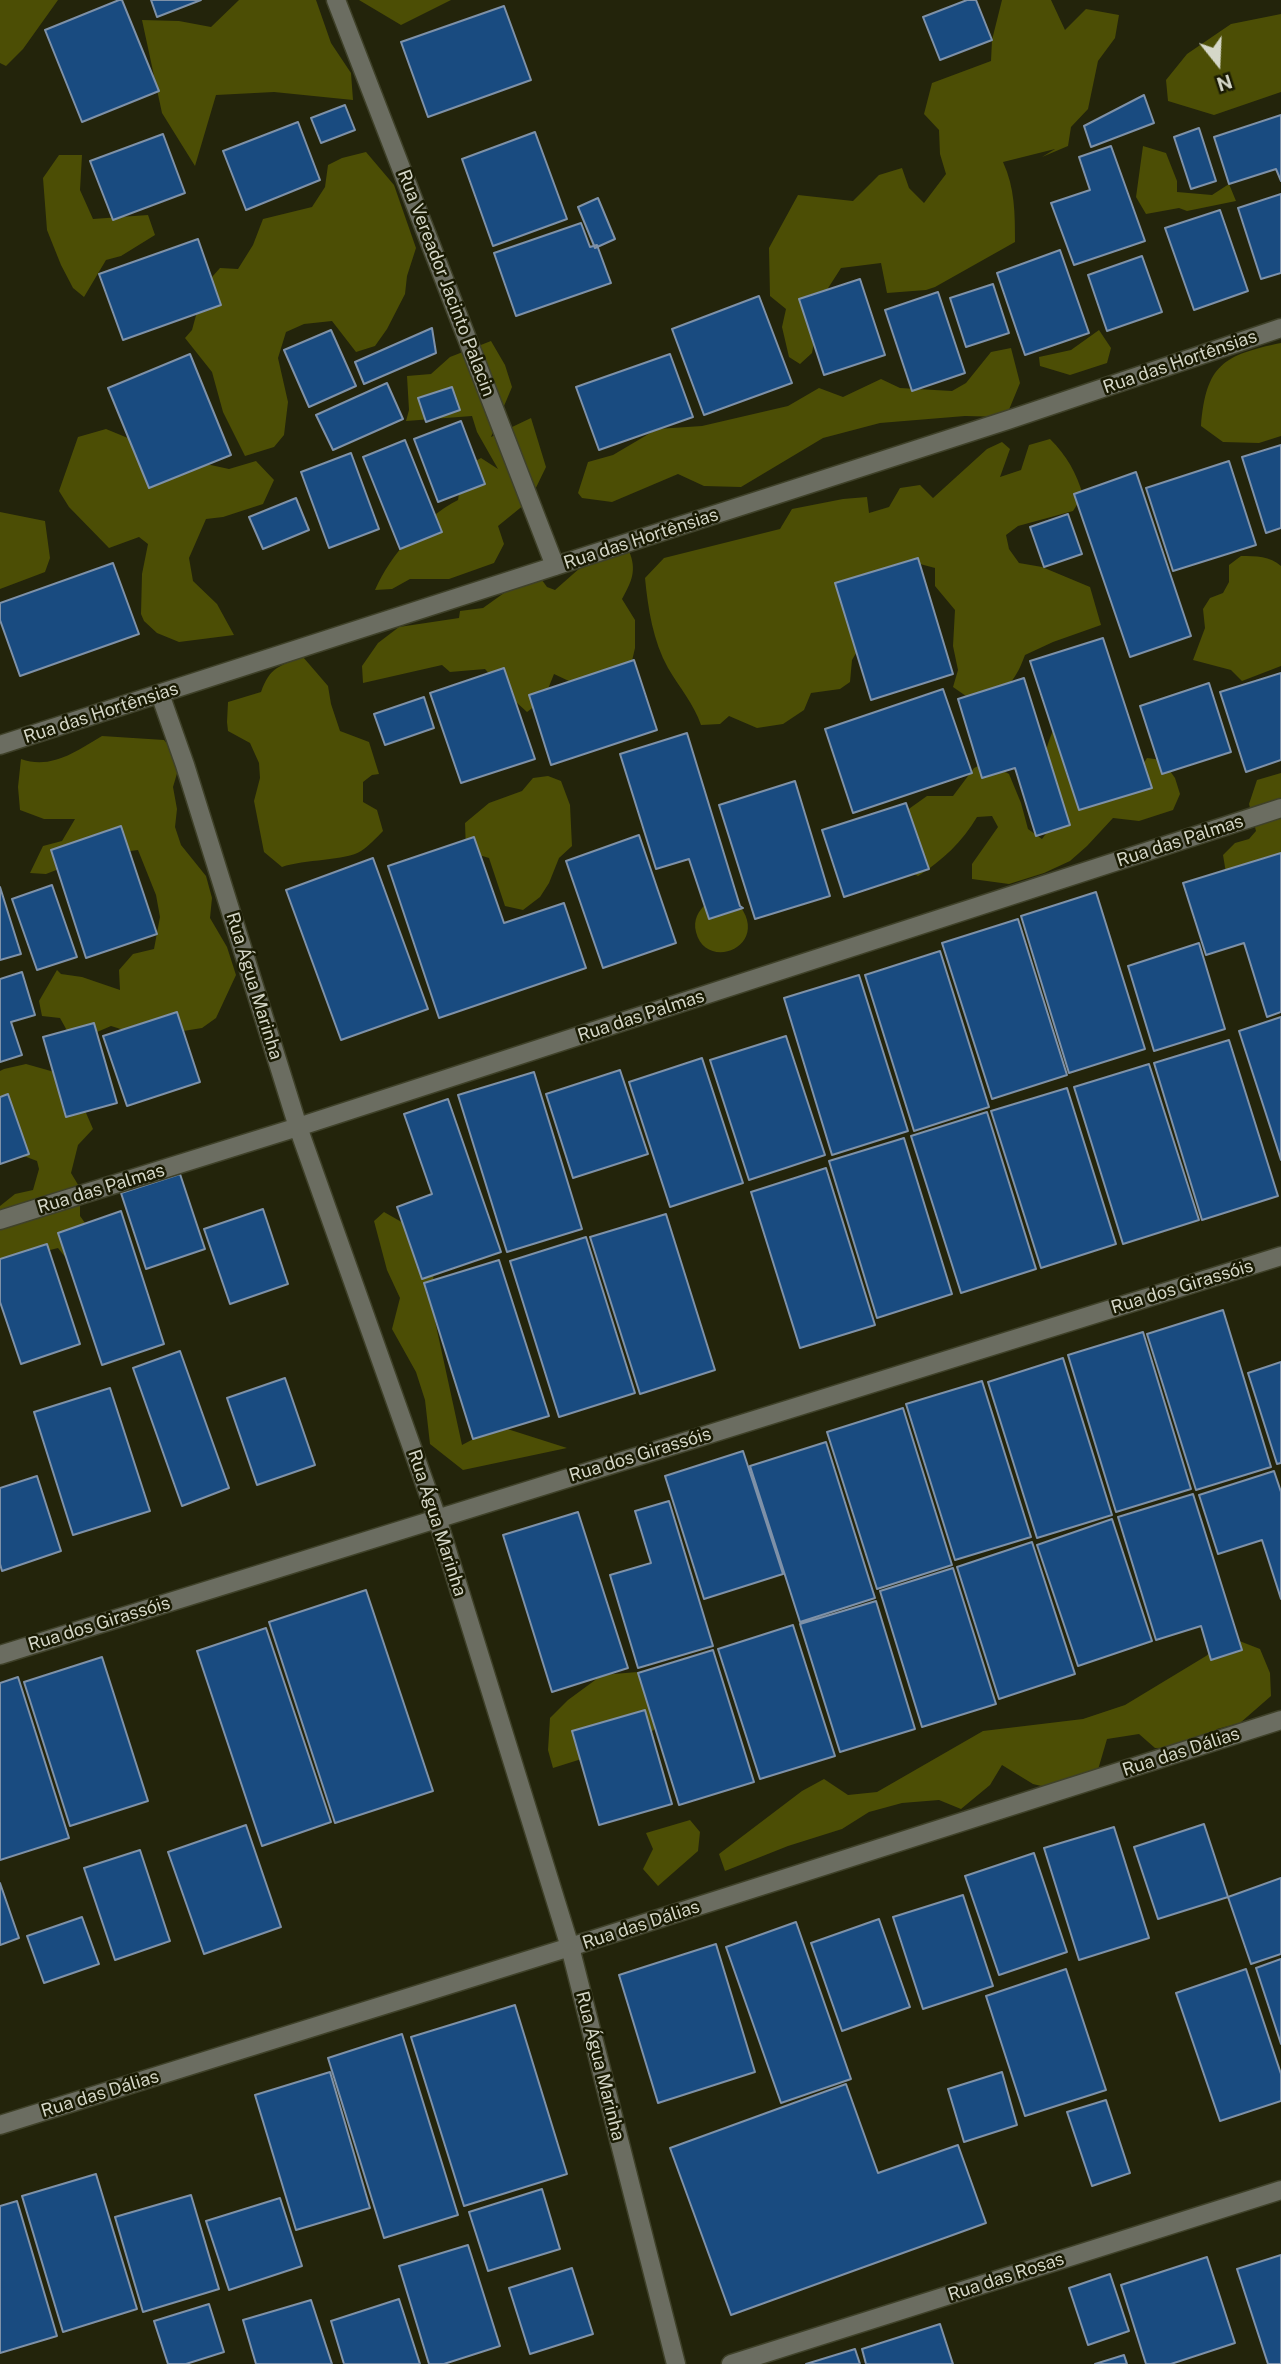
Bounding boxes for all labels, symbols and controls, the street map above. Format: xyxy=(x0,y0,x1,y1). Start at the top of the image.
north arrow xyxy=(1183,28,1253,98)
text: N xyxy=(1214,70,1235,96)
street label: Rua Vereador Jacinto Palacin xyxy=(393,167,499,399)
street label: Rua das Hortênsias xyxy=(1100,326,1260,398)
street label: Rua das Hortênsias xyxy=(561,504,721,574)
street label: Rua das Hortênsias xyxy=(21,678,181,748)
street label: Rua das Palmas xyxy=(1114,810,1246,872)
street label: Rua Água Marinha xyxy=(221,910,287,1062)
street label: Rua das Palmas xyxy=(575,985,707,1047)
street label: Rua das Palmas xyxy=(35,1159,167,1219)
street label: Rua dos Girassóis xyxy=(1108,1255,1256,1319)
street label: Rua dos Girassóis xyxy=(566,1423,714,1487)
street label: Rua Água Marinha xyxy=(403,1447,471,1599)
street label: Rua dos Girassóis xyxy=(25,1592,173,1656)
street label: Rua das Dálias xyxy=(1120,1723,1242,1781)
street label: Rua das Dálias xyxy=(580,1896,702,1954)
street label: Rua Água Marinha xyxy=(571,1989,629,2143)
street label: Rua das Dálias xyxy=(38,2066,162,2122)
street label: Rua das Rosas xyxy=(945,2248,1067,2306)

